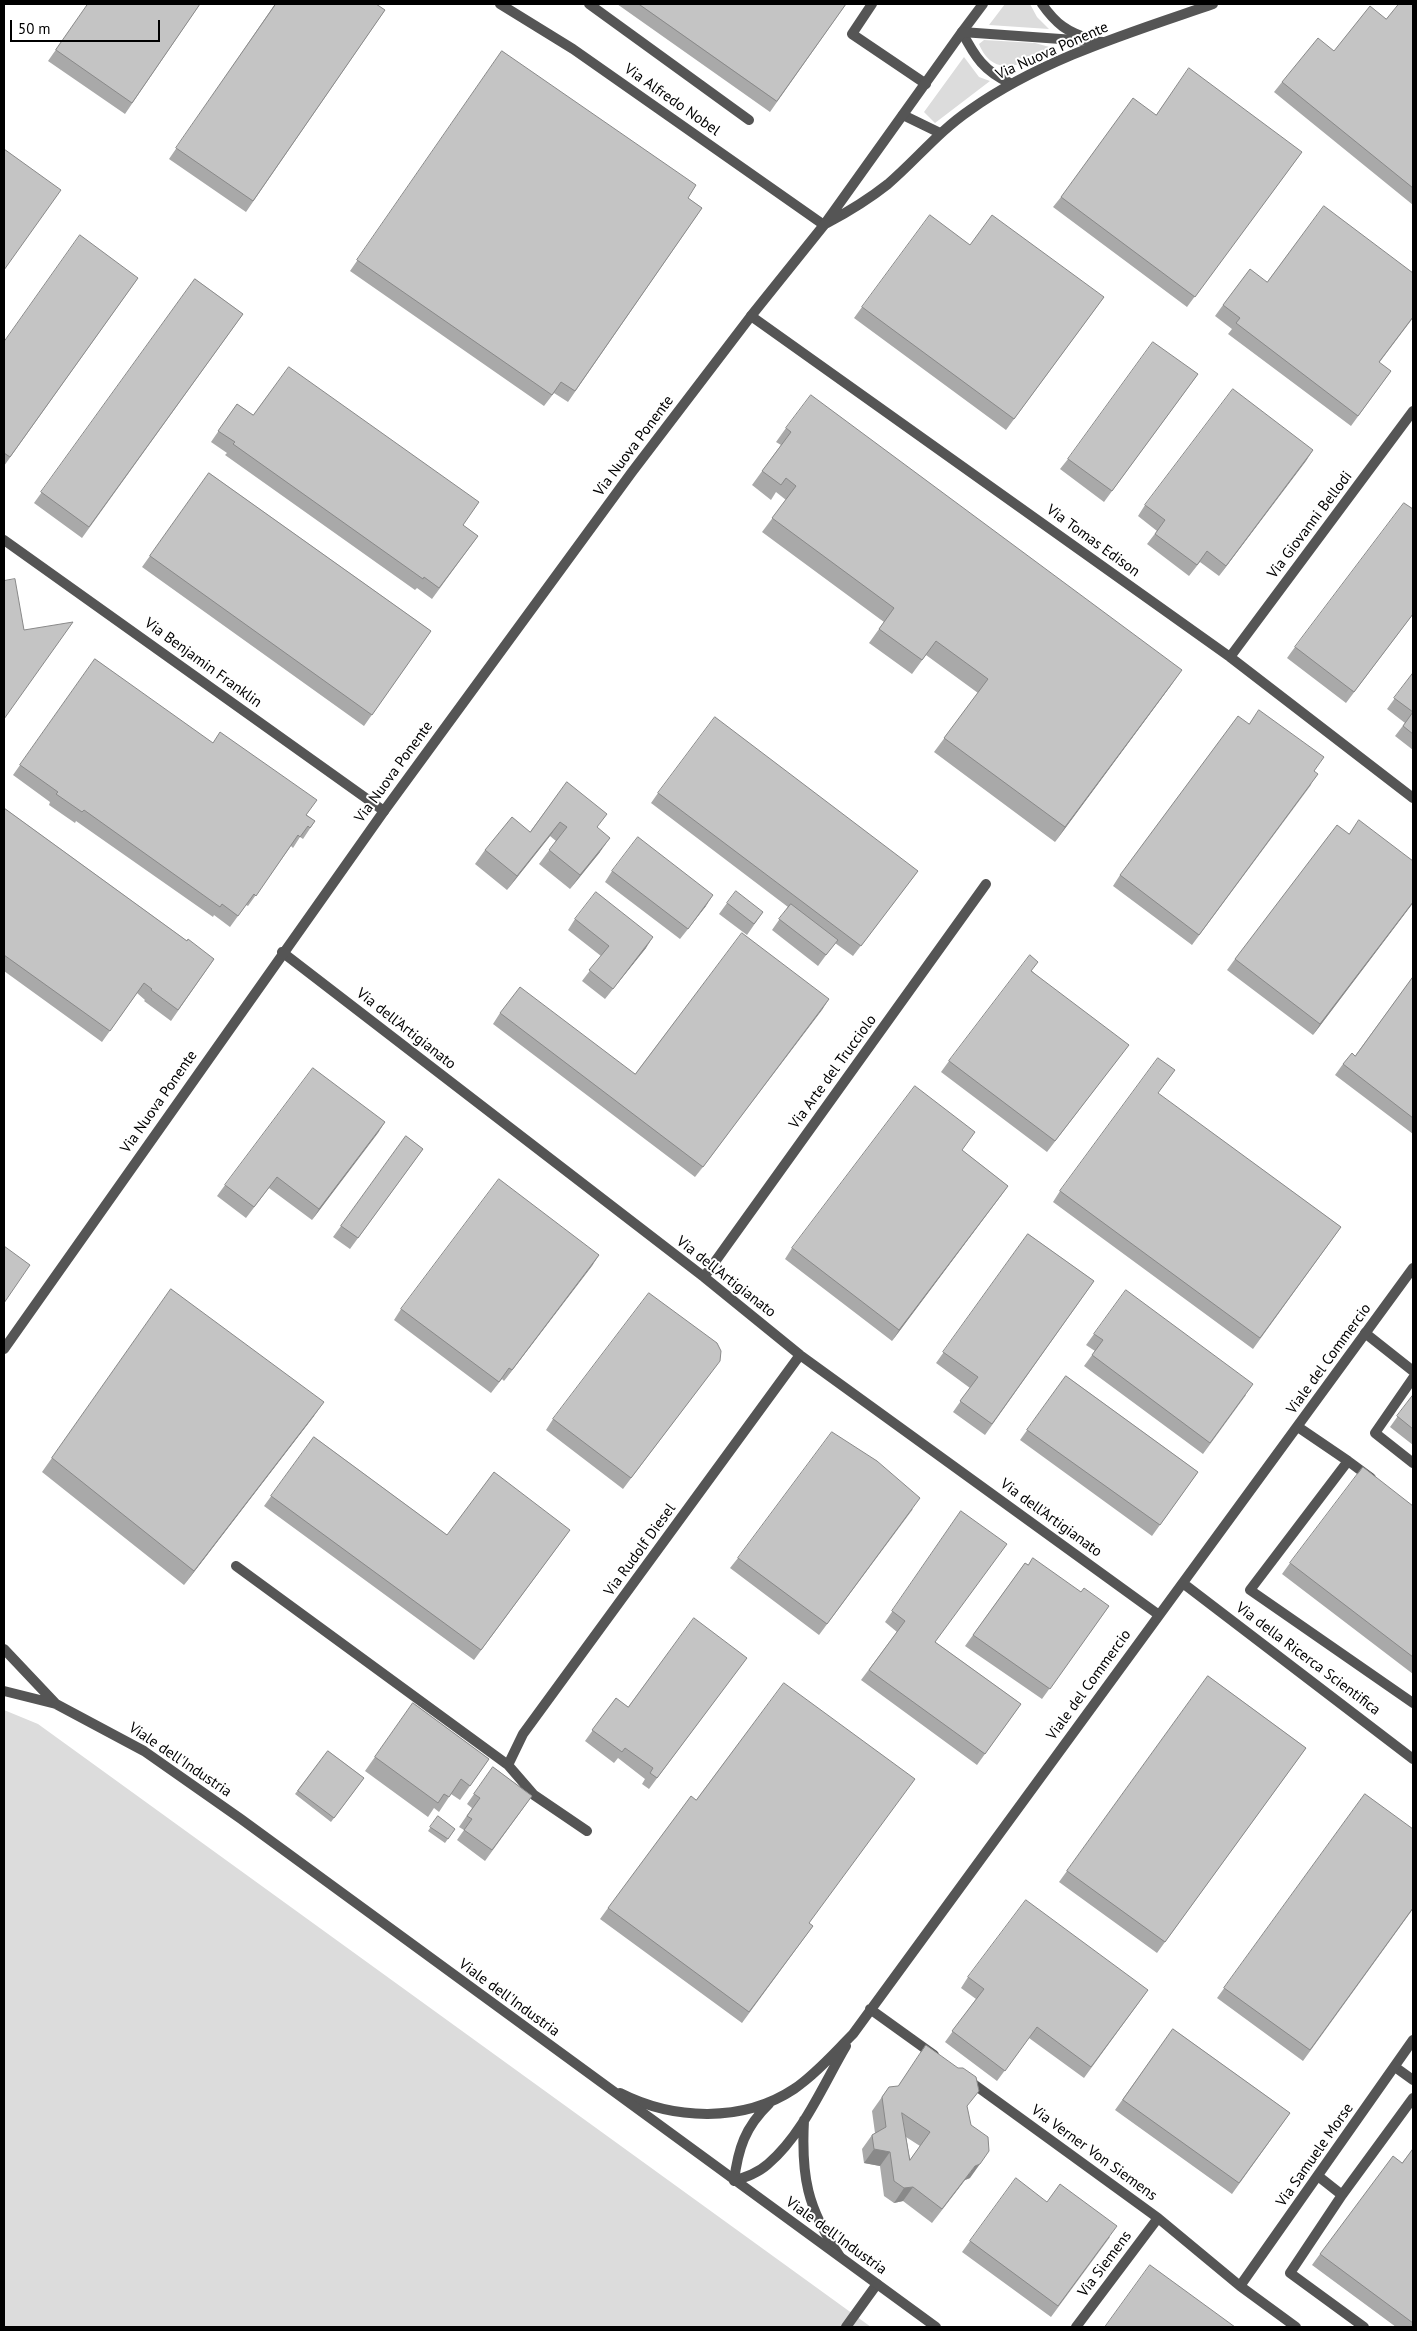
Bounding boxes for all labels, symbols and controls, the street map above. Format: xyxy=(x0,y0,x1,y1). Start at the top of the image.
scale bar xyxy=(12,10,162,42)
street label: Via Nuova Ponente xyxy=(993,18,1111,84)
text: 50 m xyxy=(18,19,51,38)
street label: Via Alfredo Nobel xyxy=(621,60,723,140)
street label: Via Nuova Ponente xyxy=(590,392,678,500)
street label: Via Giovanni Bellodi xyxy=(1264,468,1356,582)
street label: Via Tomas Edison xyxy=(1043,501,1143,581)
street label: Via Benjamin Franklin xyxy=(141,614,265,712)
street label: Via Nuova Ponente xyxy=(351,718,437,826)
street label: Via dell'Artigianato xyxy=(353,985,459,1073)
street label: Via Arte del Trucciolo xyxy=(786,1011,880,1133)
street label: Via Nuova Ponente xyxy=(117,1047,201,1157)
street label: Via dell'Artigianato xyxy=(673,1233,779,1321)
street label: Viale del Commercio xyxy=(1283,1300,1375,1418)
street label: Via dell'Artigianato xyxy=(997,1475,1105,1561)
street label: Via Rudolf Diesel xyxy=(600,1500,680,1600)
street label: Via della Ricerca Scientifica xyxy=(1232,1599,1384,1719)
street label: Viale del Commercio xyxy=(1043,1626,1135,1744)
street label: Viale dell'Industria xyxy=(125,1719,235,1801)
street label: Viale dell'Industria xyxy=(455,1955,563,2041)
street label: Via Samuele Morse xyxy=(1273,2100,1357,2210)
street label: Via Verner Von Siemens xyxy=(1028,2101,1160,2205)
street label: Viale dell'Industria xyxy=(782,2193,890,2279)
street label: Via Siemens xyxy=(1074,2227,1136,2301)

